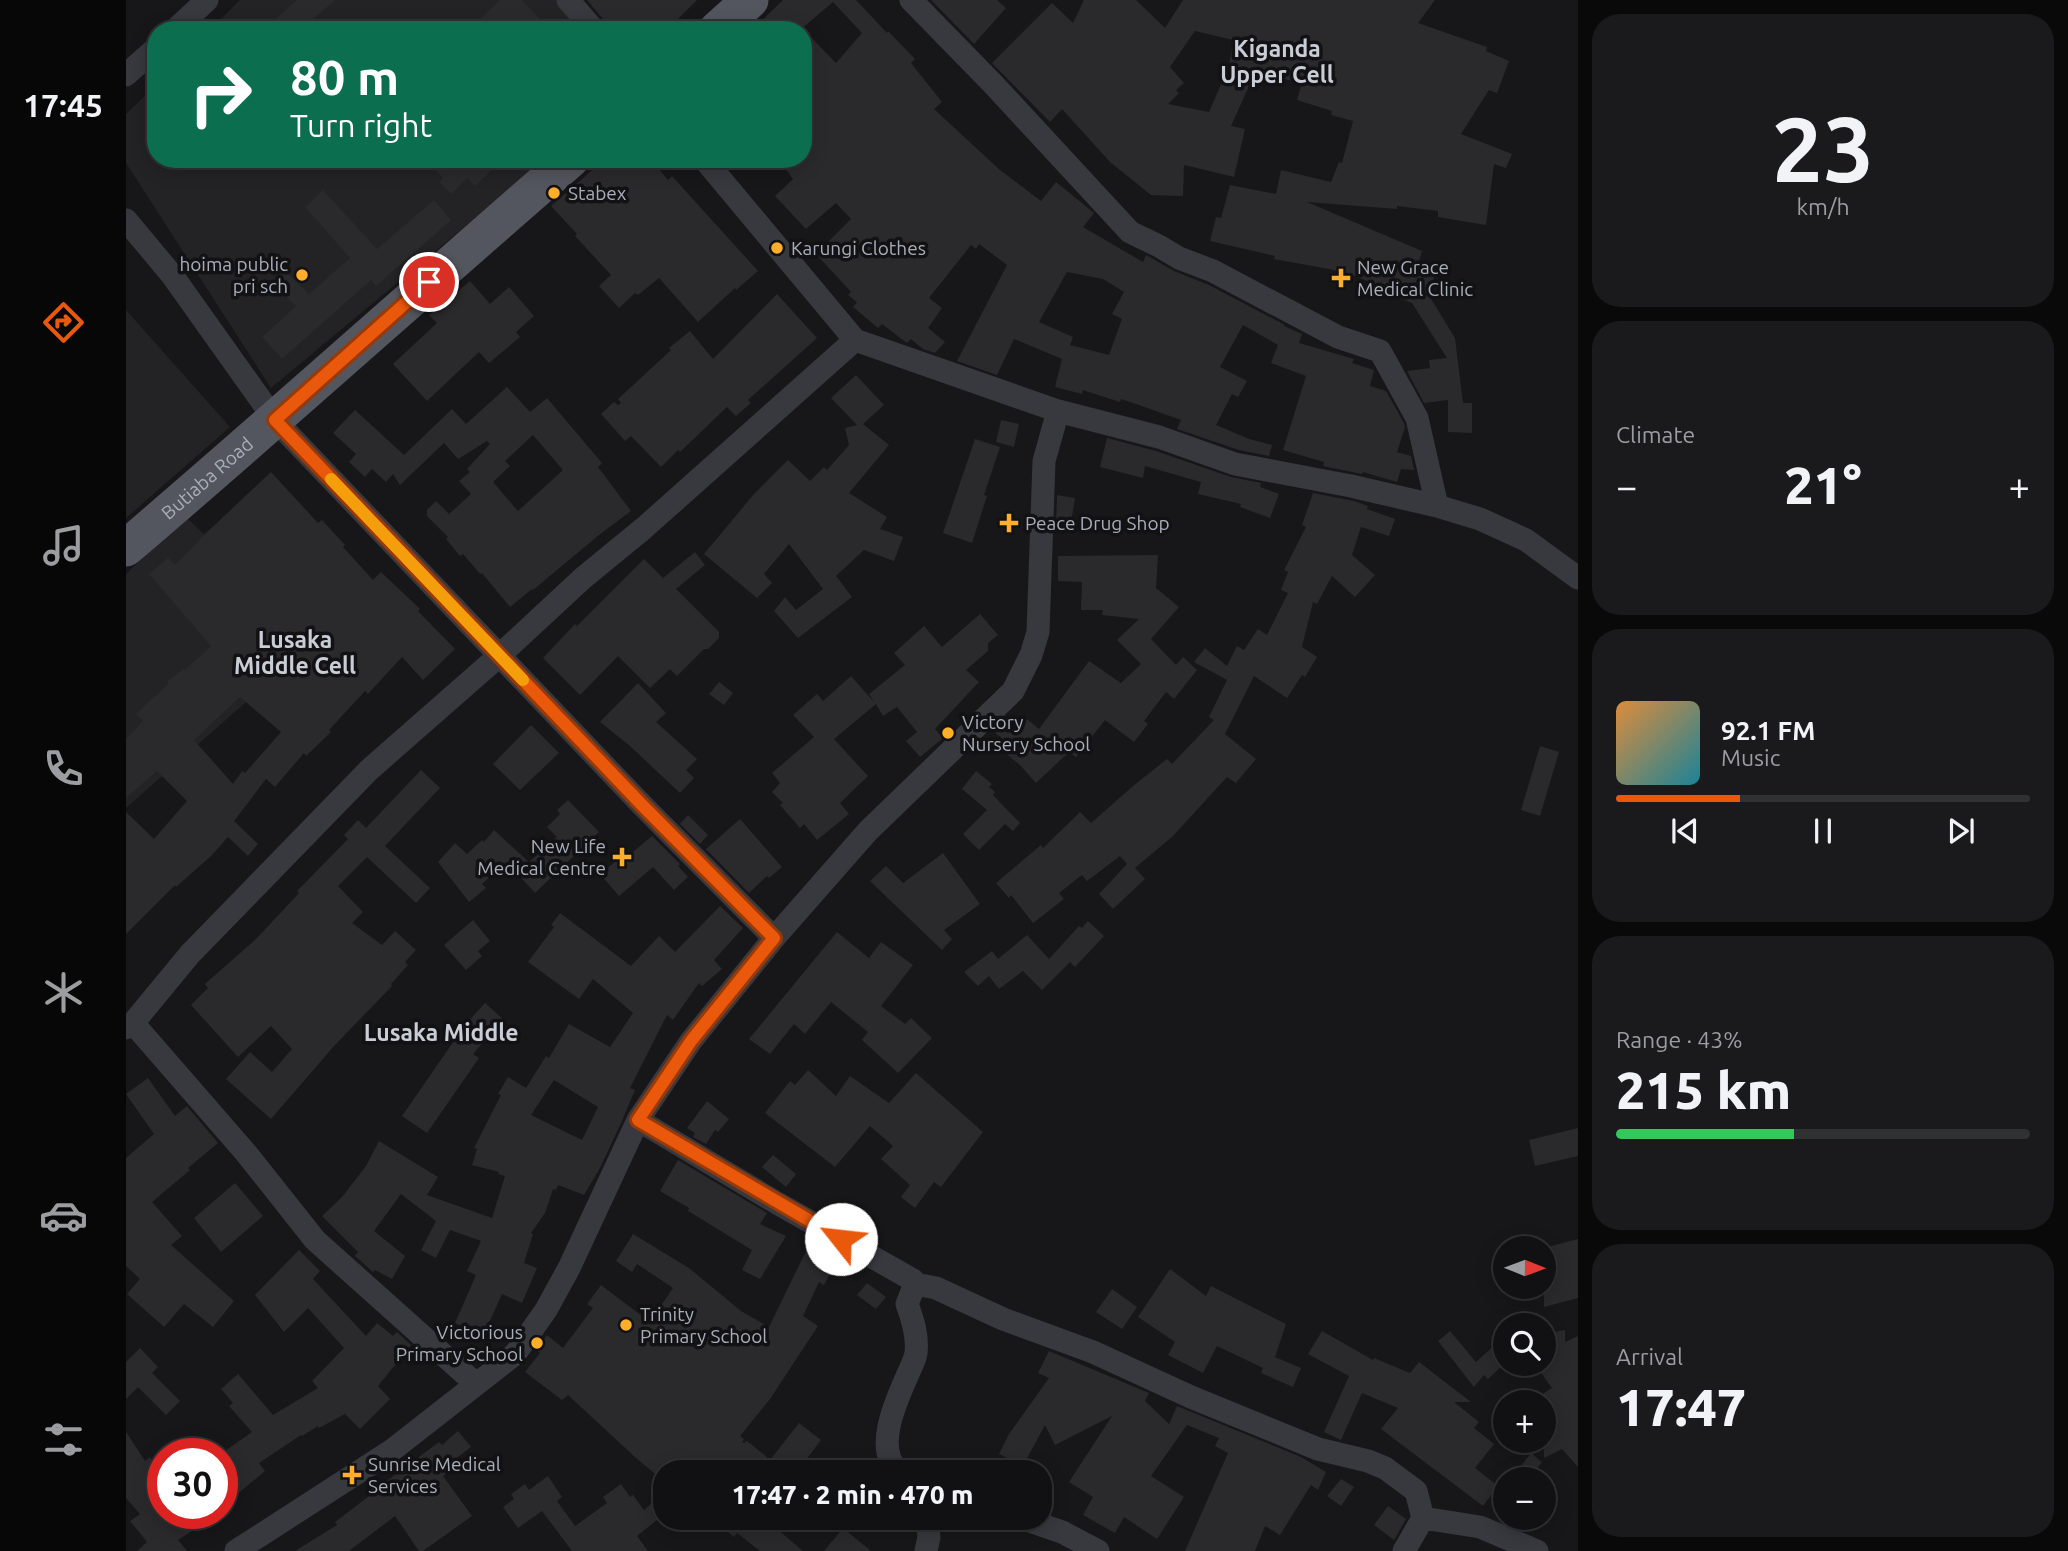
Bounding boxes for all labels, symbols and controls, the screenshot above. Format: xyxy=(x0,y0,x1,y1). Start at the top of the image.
district label: Kiganda Upper Cell xyxy=(1220,36,1334,87)
icon: right xyxy=(175,49,266,140)
text: 80 m xyxy=(290,49,399,104)
text: 17:45 xyxy=(23,87,103,123)
text: 23 xyxy=(1772,97,1874,199)
text: Turn right xyxy=(290,107,432,143)
place label: Stabex xyxy=(568,182,627,204)
marker: Stabex xyxy=(546,185,562,201)
text: km/h xyxy=(1796,194,1850,219)
place label: Karungi Clothes xyxy=(791,237,926,259)
marker: Karungi Clothes xyxy=(769,240,785,256)
pin xyxy=(399,252,459,312)
place label: hoima public pri sch xyxy=(179,253,288,297)
place label: New Grace Medical Clinic xyxy=(1357,256,1473,300)
icon: arrive xyxy=(410,263,448,301)
marker: hoima public pri sch xyxy=(294,267,310,283)
marker: New Grace Medical Clinic xyxy=(1331,268,1351,288)
icon: directions xyxy=(39,298,88,347)
text: Climate xyxy=(1616,422,1695,447)
street label: Butiaba Road xyxy=(157,432,257,524)
text: 21° xyxy=(1784,456,1862,514)
text: − xyxy=(1616,465,1637,507)
text: + xyxy=(2009,465,2030,507)
place label: Peace Drug Shop xyxy=(1025,512,1170,534)
marker: Peace Drug Shop xyxy=(999,513,1019,533)
icon: music xyxy=(39,521,88,570)
district label: Lusaka Middle Cell xyxy=(234,627,356,678)
place label: Victory Nursery School xyxy=(962,711,1090,755)
text: 92.1 FM xyxy=(1721,716,1815,745)
marker: Victory Nursery School xyxy=(940,725,956,741)
icon: phone xyxy=(39,744,88,793)
text: Music xyxy=(1721,745,1780,770)
icon: previous xyxy=(1666,812,1704,850)
icon: pause xyxy=(1804,812,1842,850)
icon: next xyxy=(1942,812,1980,850)
place label: New Life Medical Centre xyxy=(477,835,606,879)
marker: New Life Medical Centre xyxy=(612,847,632,867)
icon: climate xyxy=(39,968,88,1017)
district label: Lusaka Middle xyxy=(364,1020,518,1045)
text: Range · 43% xyxy=(1616,1027,1743,1052)
text: 215 km xyxy=(1616,1061,1791,1119)
icon: car xyxy=(39,1191,88,1240)
position arrow xyxy=(804,1202,878,1276)
north arrow xyxy=(1493,1236,1556,1298)
map controls xyxy=(1493,1236,1556,1530)
place label: Trinity Primary School xyxy=(640,1303,767,1347)
button: search xyxy=(1493,1313,1556,1376)
marker: Trinity Primary School xyxy=(618,1317,634,1333)
place label: Victorious Primary School xyxy=(396,1321,523,1365)
marker: Victorious Primary School xyxy=(529,1335,545,1351)
text: Arrival xyxy=(1616,1344,1683,1369)
text: 17:47 xyxy=(1616,1378,1746,1436)
button: + xyxy=(1493,1390,1556,1453)
icon: filters xyxy=(39,1415,88,1464)
speed limit sign: 30 xyxy=(147,1438,238,1529)
place label: Sunrise Medical Services xyxy=(368,1453,501,1497)
marker: Sunrise Medical Services xyxy=(342,1465,362,1485)
button: − xyxy=(1493,1467,1556,1530)
text: 17:47 · 2 min · 470 m xyxy=(732,1480,973,1509)

